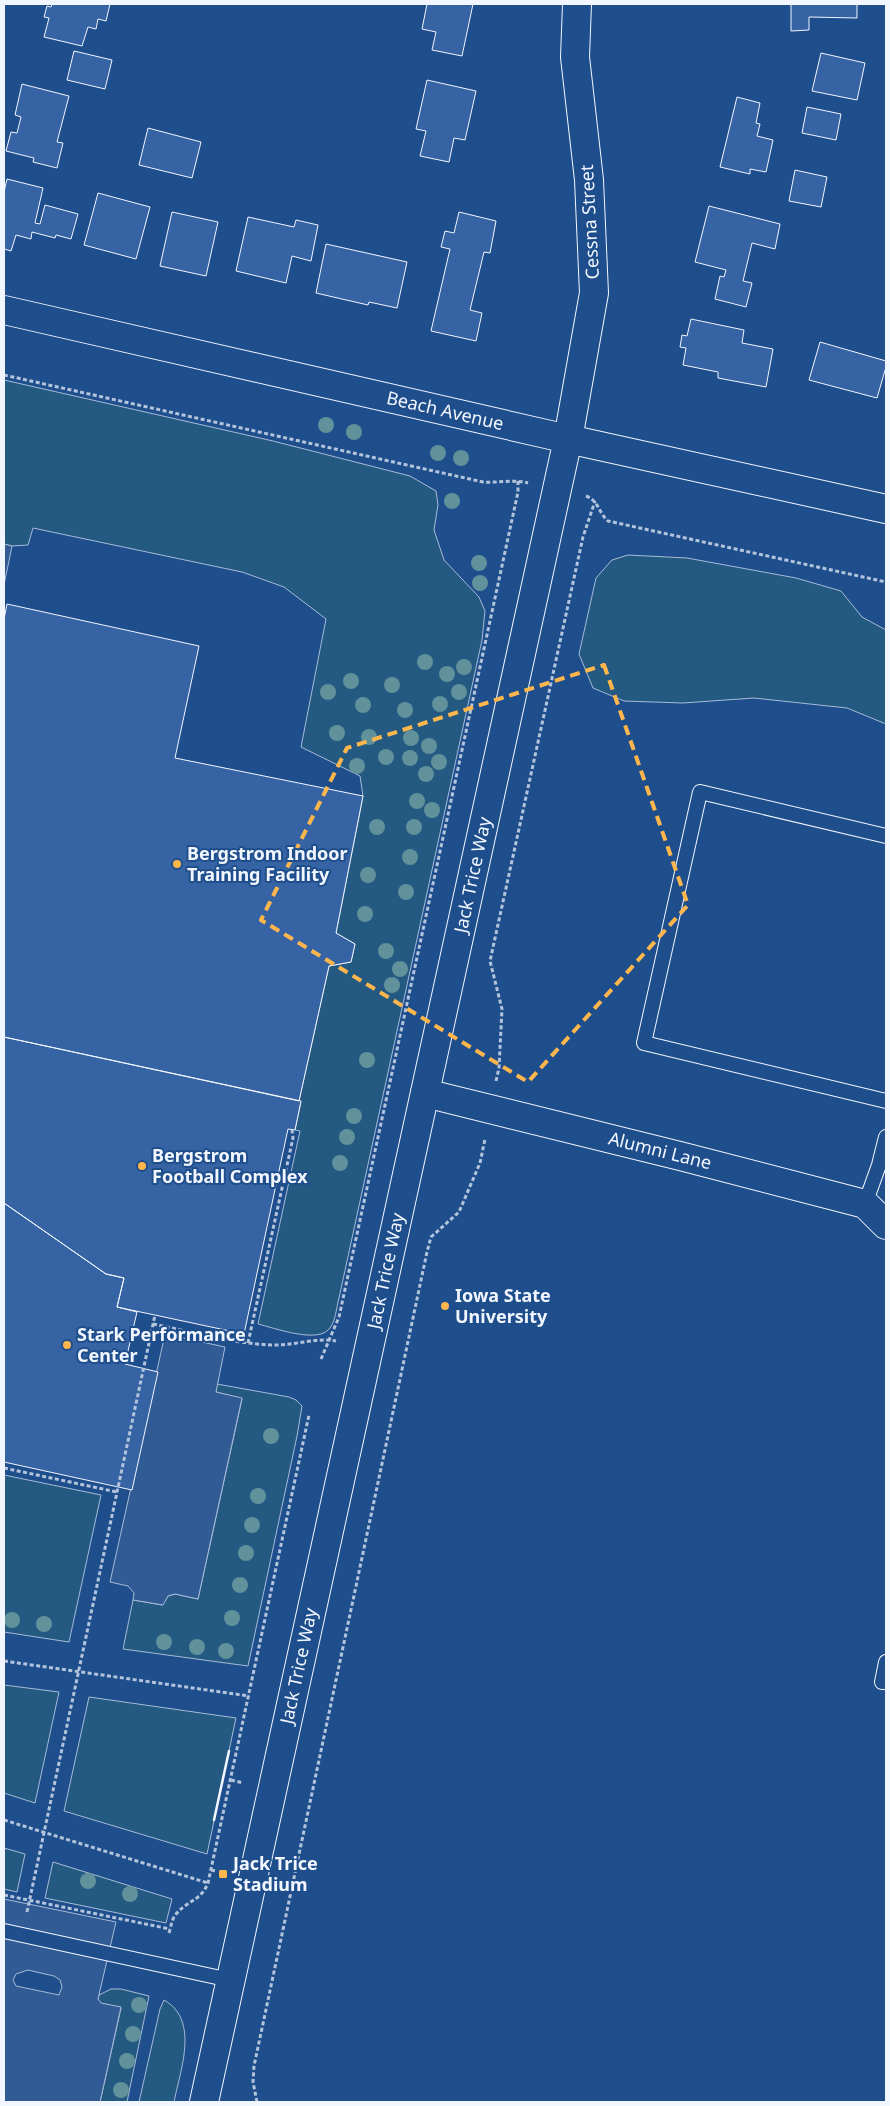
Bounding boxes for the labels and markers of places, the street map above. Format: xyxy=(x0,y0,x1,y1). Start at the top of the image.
place label: Bergstrom Indoor Training Facility xyxy=(187,841,348,886)
marker: Bergstrom Indoor Training Facility xyxy=(171,858,183,870)
place label: Bergstrom Football Complex xyxy=(152,1143,308,1188)
marker: Bergstrom Football Complex xyxy=(136,1160,148,1172)
place label: Iowa State University xyxy=(455,1283,551,1328)
marker: Iowa State University xyxy=(439,1300,451,1312)
place label: Stark Performance Center xyxy=(77,1322,246,1367)
marker: Stark Performance Center xyxy=(61,1339,73,1351)
place label: Jack Trice Stadium xyxy=(231,1851,318,1896)
marker: Jack Trice Stadium xyxy=(217,1868,229,1880)

